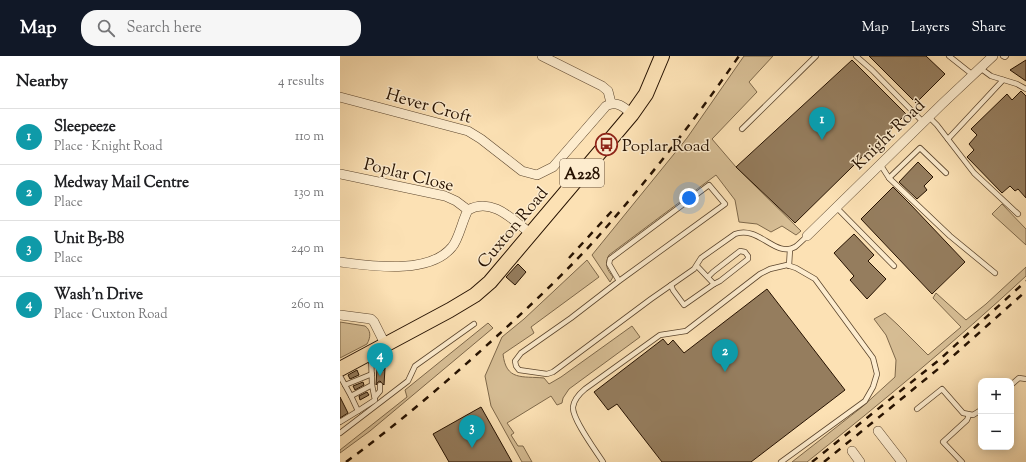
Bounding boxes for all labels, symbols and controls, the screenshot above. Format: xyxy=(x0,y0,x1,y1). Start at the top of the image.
search box xyxy=(81,10,361,46)
text: Map xyxy=(20,15,57,42)
icon: search xyxy=(95,17,117,39)
text: Search here xyxy=(127,18,202,39)
text: Map xyxy=(862,18,889,38)
text: Layers xyxy=(911,18,949,38)
text: Share xyxy=(971,18,1006,38)
text: Nearby xyxy=(16,70,68,94)
text: 4 results xyxy=(278,73,324,91)
street label: Hever Croft xyxy=(383,83,474,131)
street label: Knight Road xyxy=(848,94,931,176)
pin: 1 xyxy=(809,107,835,140)
text: Sleepeeze xyxy=(54,117,116,138)
text: 1 xyxy=(27,128,31,146)
text: 110 m xyxy=(295,128,324,146)
bus stop icon: Poplar Road xyxy=(593,132,619,158)
place label: Poplar Road xyxy=(622,135,710,159)
text: Place · Knight Road xyxy=(54,138,163,156)
street label: Poplar Close xyxy=(361,153,456,199)
road number: A228 xyxy=(560,159,604,187)
text: Medway Mail Centre xyxy=(54,173,189,194)
street label: Cuxton Road xyxy=(472,182,555,274)
text: 2 xyxy=(26,184,32,202)
text: 130 m xyxy=(294,184,324,202)
your location xyxy=(679,188,699,208)
text: Place xyxy=(54,194,83,212)
text: Unit B5-B8 xyxy=(54,229,124,250)
text: 3 xyxy=(26,240,32,258)
text: 240 m xyxy=(291,240,324,258)
text: Place xyxy=(54,250,83,268)
text: Wash'n Drive xyxy=(54,285,143,306)
text: 4 xyxy=(26,296,32,314)
text: 260 m xyxy=(291,296,324,314)
text: Place · Cuxton Road xyxy=(54,306,168,324)
pin: 2 xyxy=(712,339,738,372)
pin: 4 xyxy=(367,343,393,376)
map controls xyxy=(978,378,1014,450)
button: + xyxy=(978,378,1014,414)
button: − xyxy=(978,414,1014,450)
pin: 3 xyxy=(459,415,485,448)

